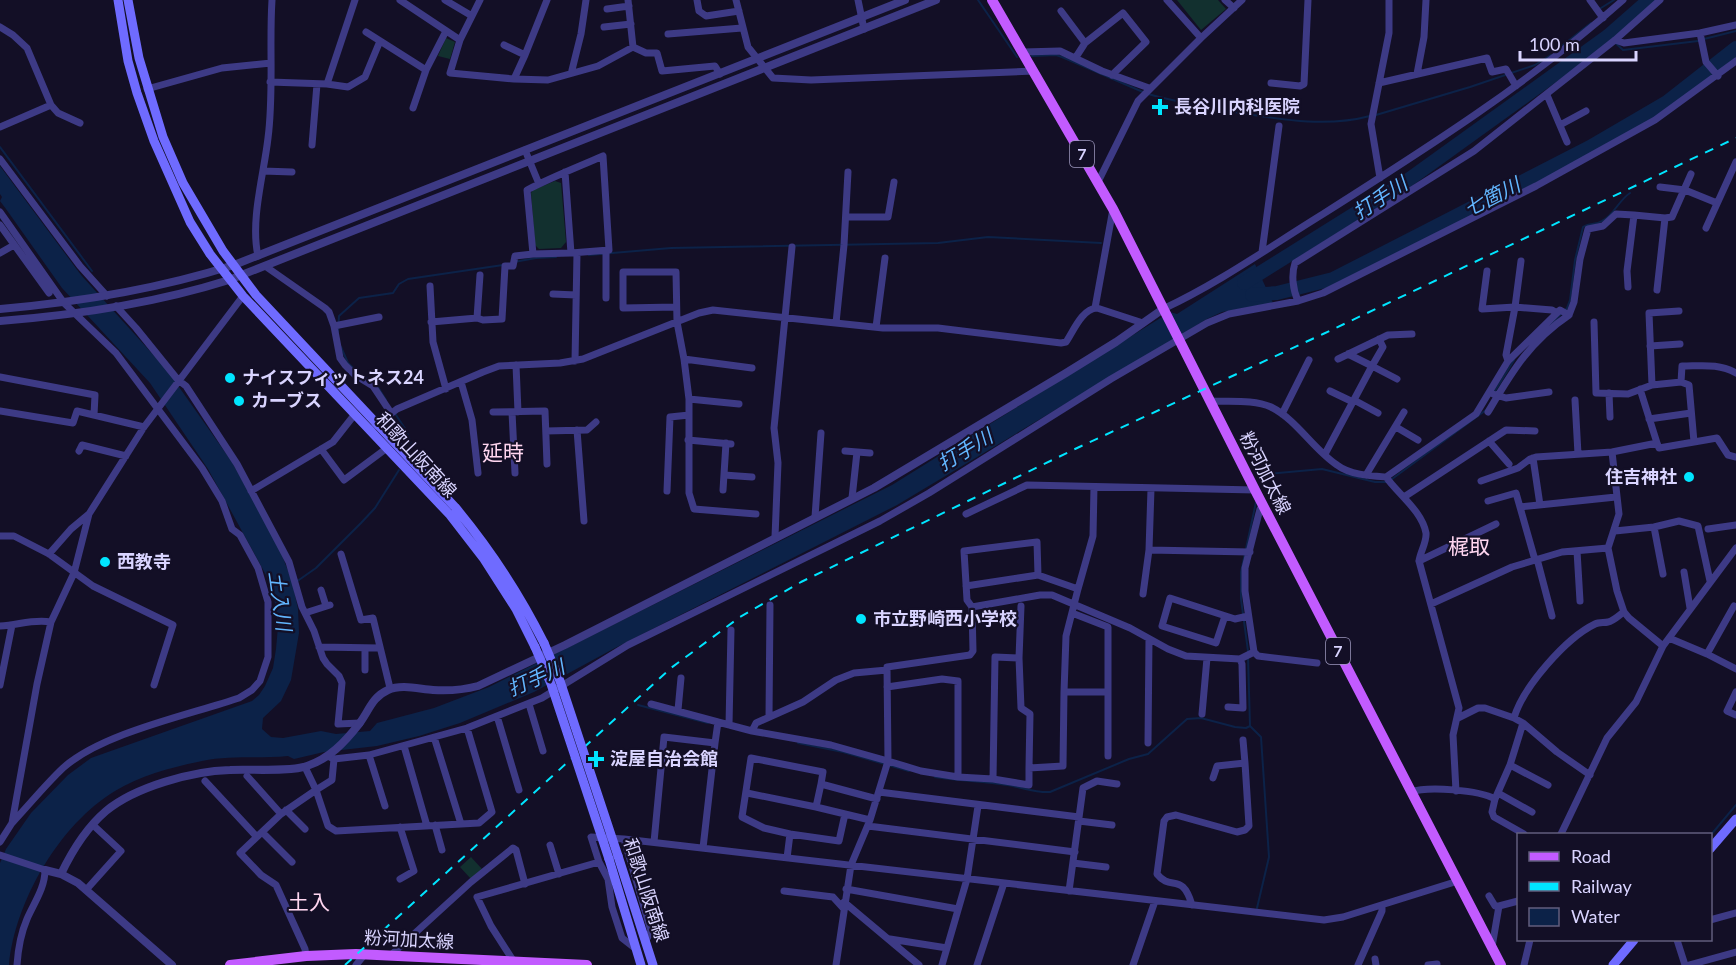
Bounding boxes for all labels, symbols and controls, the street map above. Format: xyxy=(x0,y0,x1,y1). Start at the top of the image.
scale bar xyxy=(1520,24,1636,62)
text: 100 m xyxy=(1529,33,1580,55)
place label: 長谷川内科医院 xyxy=(1174,95,1300,117)
marker: 長谷川内科医院 xyxy=(1151,98,1169,116)
road number: 7 xyxy=(1070,141,1094,167)
water label: 打手川 xyxy=(1348,170,1413,224)
water label: 七箇川 xyxy=(1459,171,1526,220)
place label: ナイスフィットネス24 xyxy=(242,366,424,388)
marker: ナイスフィットネス24 xyxy=(223,371,237,385)
place label: カーブス xyxy=(251,389,322,411)
marker: カーブス xyxy=(232,394,246,408)
street label: 和歌山阪南線 xyxy=(372,407,462,501)
water label: 打手川 xyxy=(933,422,998,475)
street label: 粉河加太線 xyxy=(1236,427,1296,518)
district label: 延時 xyxy=(482,439,524,464)
place label: 住吉神社 xyxy=(1605,465,1677,487)
marker: 住吉神社 xyxy=(1682,470,1696,484)
district label: 梶取 xyxy=(1448,533,1490,558)
place label: 西教寺 xyxy=(117,550,171,572)
marker: 西教寺 xyxy=(98,555,112,569)
water label: 土入川 xyxy=(265,569,297,634)
place label: 市立野崎西小学校 xyxy=(873,607,1017,629)
marker: 市立野崎西小学校 xyxy=(854,612,868,626)
road number: 7 xyxy=(1326,638,1350,664)
water label: 打手川 xyxy=(503,653,570,700)
place label: 淀屋自治会館 xyxy=(610,747,718,769)
marker: 淀屋自治会館 xyxy=(587,750,605,768)
legend xyxy=(1517,833,1712,941)
street label: 和歌山阪南線 xyxy=(620,835,674,944)
text: Road xyxy=(1571,845,1611,867)
text: Railway xyxy=(1571,875,1632,897)
district label: 土入 xyxy=(288,889,330,914)
text: Water xyxy=(1571,905,1620,927)
street label: 粉河加太線 xyxy=(364,926,455,952)

